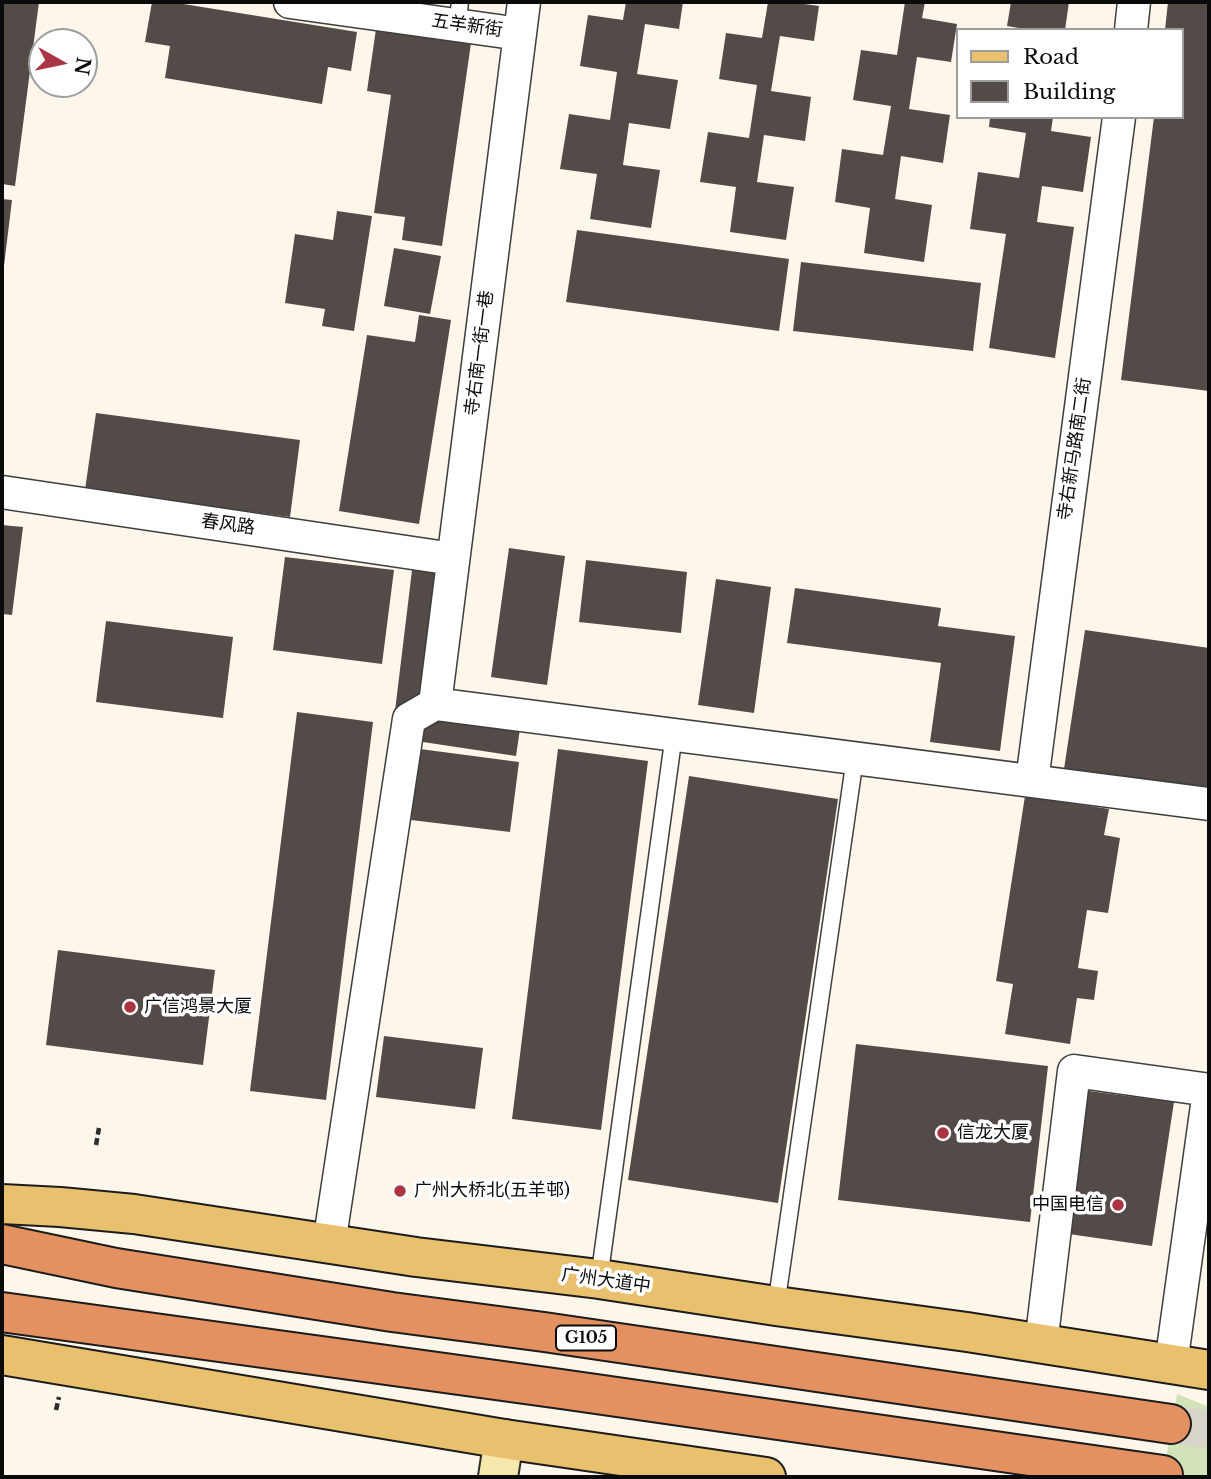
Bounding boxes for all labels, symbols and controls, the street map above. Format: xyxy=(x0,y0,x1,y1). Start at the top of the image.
street label: 五羊新街 xyxy=(430,10,504,42)
north arrow xyxy=(28,28,98,98)
legend xyxy=(956,28,1183,119)
text: Road xyxy=(1023,44,1079,70)
text: N xyxy=(70,55,95,77)
text: Building xyxy=(1023,79,1115,105)
street label: 寺右南一街一巷 xyxy=(462,289,498,417)
street label: 寺右新马路南二街 xyxy=(1054,376,1096,522)
street label: 春风路 xyxy=(200,511,256,539)
place label: 广信鸿景大厦 xyxy=(144,996,252,1018)
marker: 广信鸿景大厦 xyxy=(122,999,138,1015)
place label: 信龙大厦 xyxy=(957,1122,1029,1144)
marker: 信龙大厦 xyxy=(935,1125,951,1141)
place label: 广州大桥北(五羊邨) xyxy=(414,1180,570,1202)
marker: 广州大桥北(五羊邨) xyxy=(392,1183,408,1199)
place label: 中国电信 xyxy=(1032,1194,1104,1216)
marker: 中国电信 xyxy=(1110,1197,1126,1213)
street label: 广州大道中 xyxy=(560,1264,652,1298)
road number: G105 xyxy=(556,1326,616,1350)

